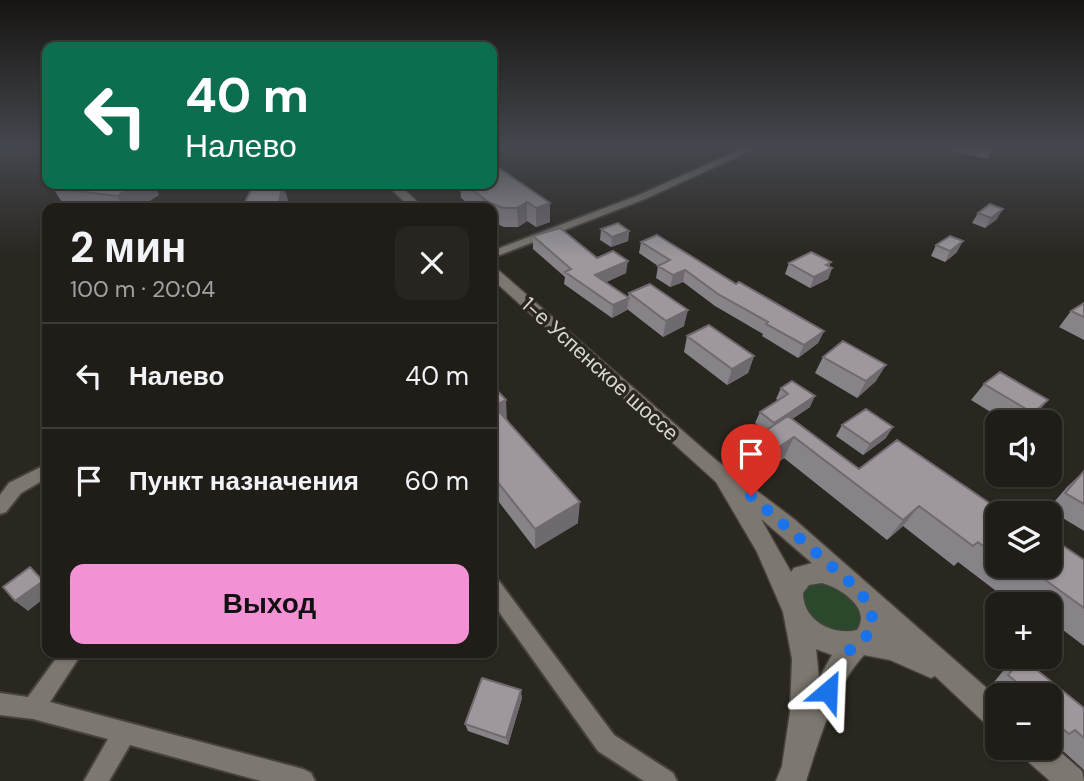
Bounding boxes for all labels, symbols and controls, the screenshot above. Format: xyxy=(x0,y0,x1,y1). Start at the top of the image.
text: 40 m xyxy=(185,63,309,127)
icon: left xyxy=(70,70,161,161)
text: Налево xyxy=(185,125,297,167)
text: 2 мин xyxy=(70,220,186,275)
button: close xyxy=(395,226,469,300)
text: 100 m · 20:04 xyxy=(70,274,215,304)
street label: 1-е Успенское шоссе xyxy=(515,291,685,447)
icon: left xyxy=(70,357,108,395)
text: Налево xyxy=(129,359,224,393)
text: 40 m xyxy=(405,359,469,393)
map controls xyxy=(985,410,1062,760)
button: sound xyxy=(985,410,1062,487)
pin xyxy=(721,424,781,496)
icon: arrive xyxy=(732,435,770,473)
icon: arrive xyxy=(70,462,108,500)
text: Пункт назначения xyxy=(129,464,359,498)
text: 60 m xyxy=(405,464,469,498)
button: layers xyxy=(985,501,1062,578)
button: Выход xyxy=(70,564,469,644)
button: + xyxy=(985,592,1062,669)
position arrow xyxy=(791,654,865,728)
button: − xyxy=(985,683,1062,760)

